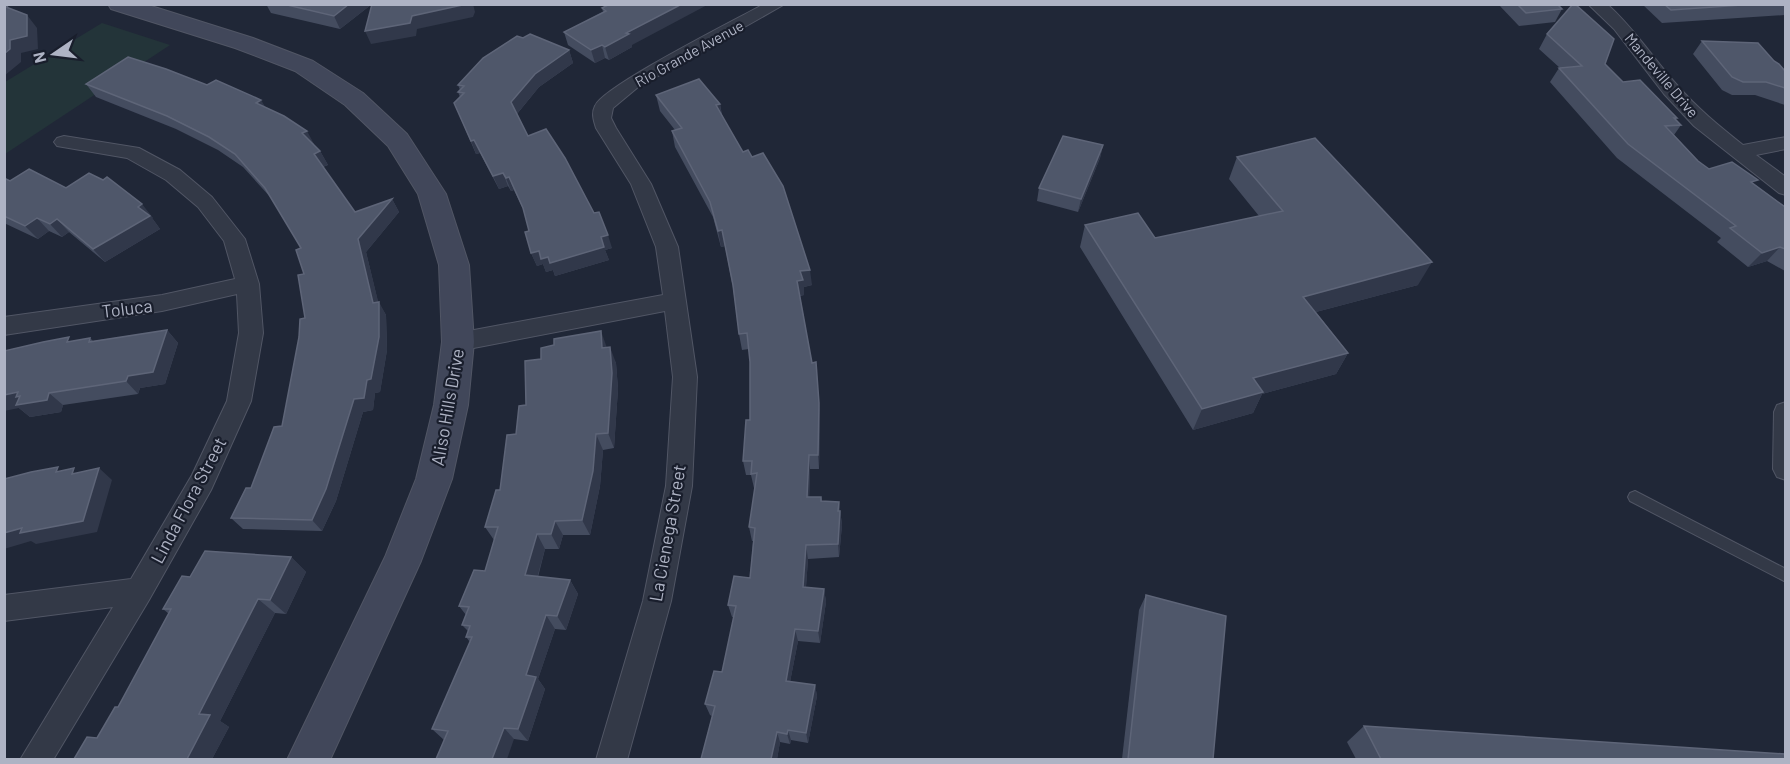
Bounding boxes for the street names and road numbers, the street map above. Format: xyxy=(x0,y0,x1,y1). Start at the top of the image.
street label: Rio Grande Avenue xyxy=(632,16,746,90)
street label: Mandeville Drive xyxy=(1621,29,1703,121)
street label: Toluca xyxy=(100,294,154,322)
street label: Aliso Hills Drive xyxy=(426,347,468,467)
street label: Linda Flora Street xyxy=(146,433,230,567)
street label: La Cienega Street xyxy=(644,463,690,603)

